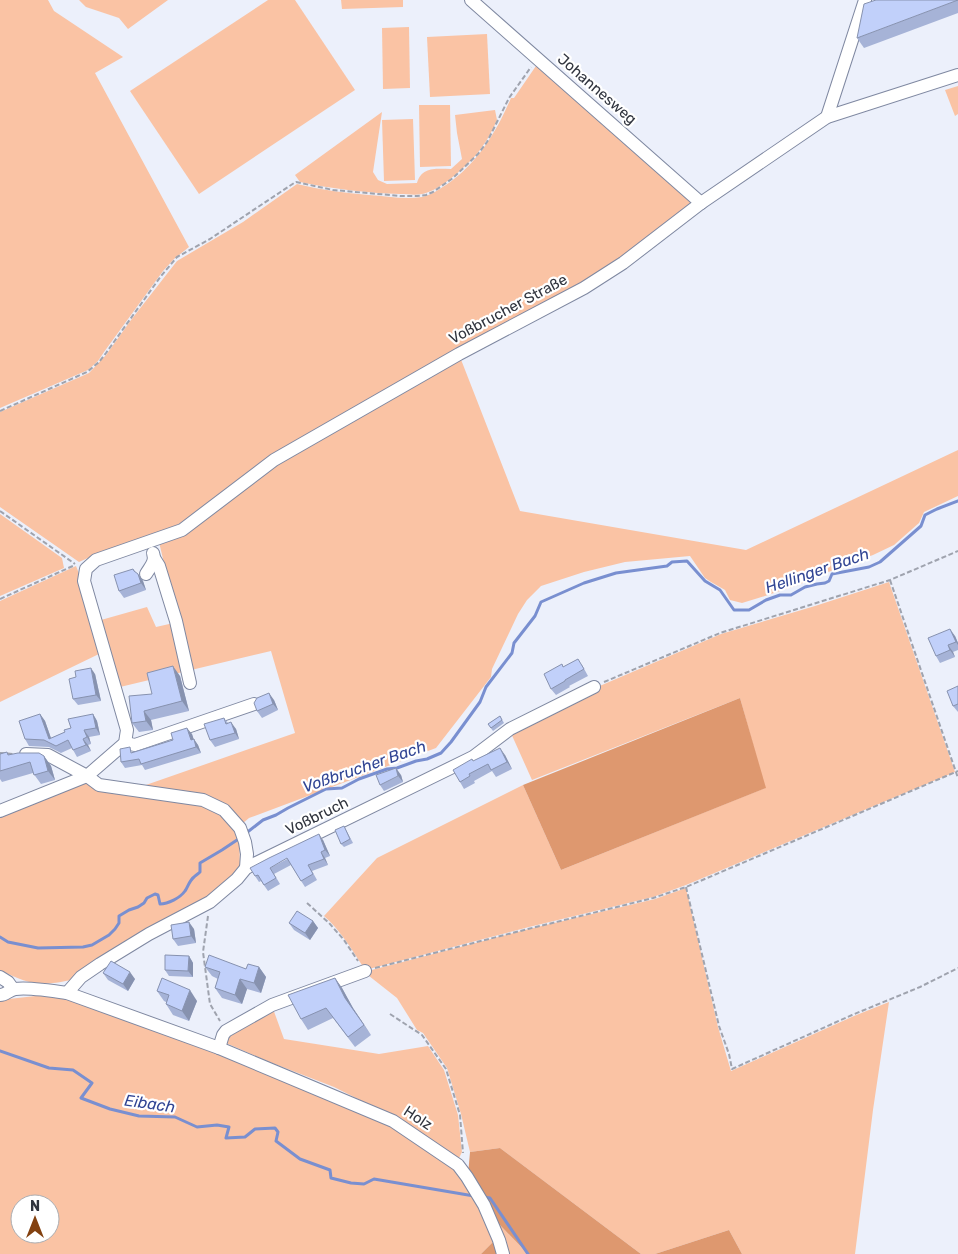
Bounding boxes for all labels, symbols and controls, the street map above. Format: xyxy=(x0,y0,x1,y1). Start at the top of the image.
street label: Johannesweg xyxy=(554,50,640,128)
street label: Voßbrucher Straße xyxy=(446,270,570,348)
water label: Hellinger Bach xyxy=(763,544,872,597)
water label: Voßbrucher Bach xyxy=(300,736,428,797)
street label: Voßbruch xyxy=(283,793,351,839)
water label: Eibach xyxy=(123,1091,177,1116)
street label: Holz xyxy=(400,1102,436,1134)
north arrow xyxy=(10,1194,60,1244)
text: N xyxy=(30,1198,40,1215)

